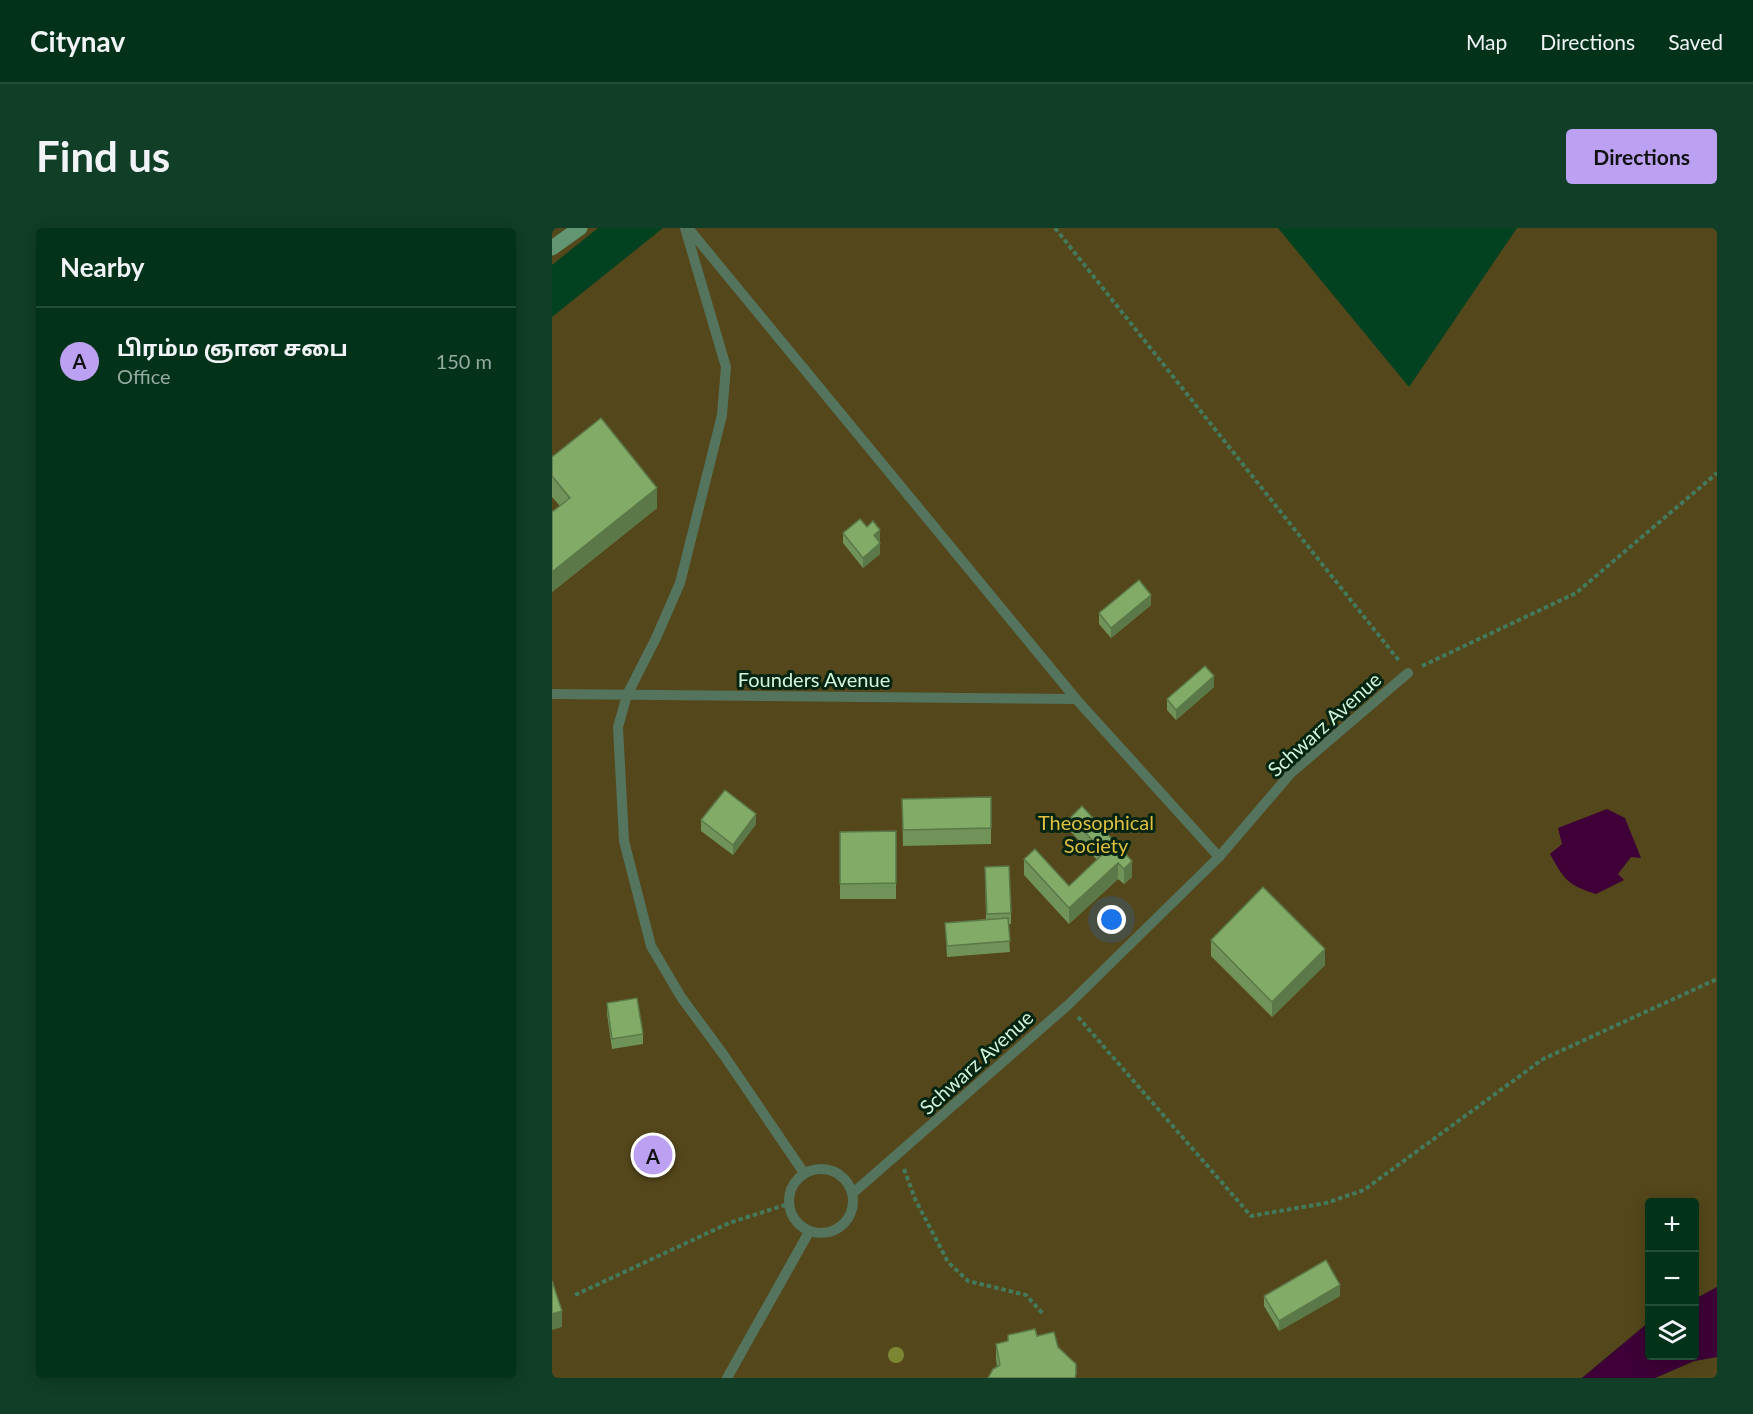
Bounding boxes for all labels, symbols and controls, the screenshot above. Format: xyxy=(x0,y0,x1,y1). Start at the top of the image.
text: Citynav xyxy=(30,24,125,58)
text: Map xyxy=(1466,29,1507,54)
text: Directions xyxy=(1540,29,1635,54)
text: Saved xyxy=(1668,29,1723,54)
button: Directions xyxy=(1566,129,1717,184)
text: Find us xyxy=(36,131,170,181)
text: Nearby xyxy=(60,251,145,283)
text: பிரம்ம ஞான சபை xyxy=(117,334,348,361)
text: A xyxy=(73,349,86,373)
text: 150 m xyxy=(436,349,492,373)
text: Office xyxy=(117,364,171,388)
street label: Founders Avenue xyxy=(738,667,890,691)
street label: Schwarz Avenue xyxy=(1262,667,1386,781)
park label: Theosophical Society xyxy=(1038,810,1154,857)
your location xyxy=(1097,905,1126,934)
street label: Schwarz Avenue xyxy=(914,1005,1038,1119)
pin: A xyxy=(634,1132,672,1178)
map controls xyxy=(1645,1198,1699,1360)
button: + xyxy=(1645,1198,1699,1252)
button: − xyxy=(1645,1252,1699,1306)
button: layers xyxy=(1645,1306,1699,1360)

